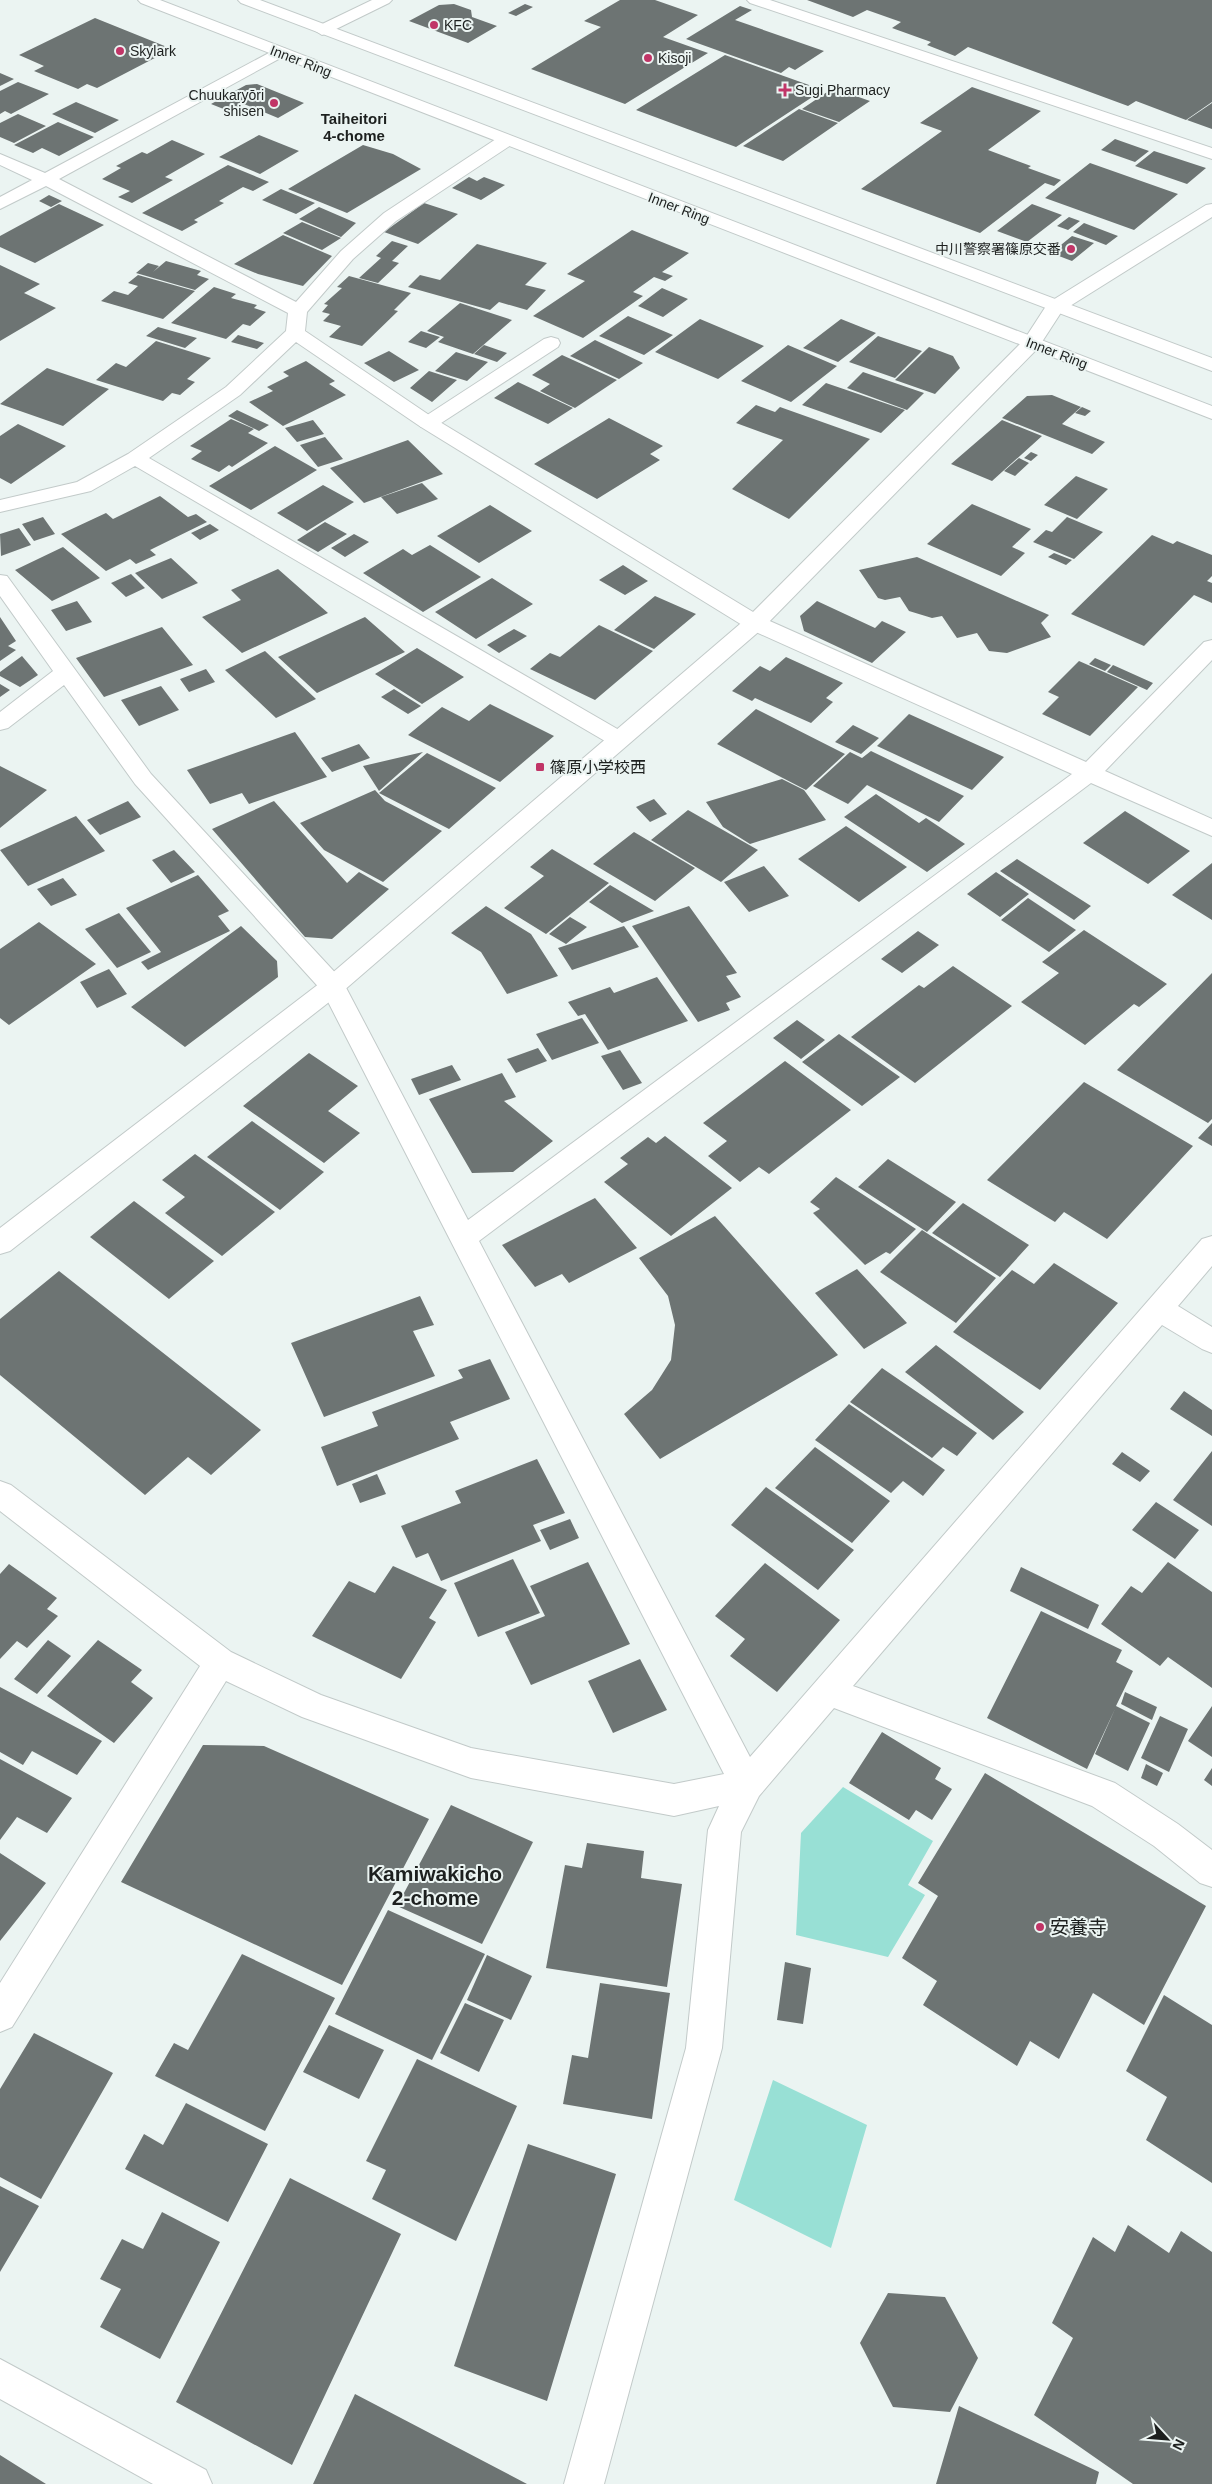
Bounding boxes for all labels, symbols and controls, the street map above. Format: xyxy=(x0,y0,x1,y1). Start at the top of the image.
place label: KFC xyxy=(444,17,472,33)
marker: KFC xyxy=(428,19,440,31)
street label: Inner Ring xyxy=(268,42,334,80)
place label: Skylark xyxy=(130,43,177,59)
marker: Skylark xyxy=(114,45,126,57)
place label: Kisoji xyxy=(658,50,691,66)
marker: Kisoji xyxy=(642,52,654,64)
place label: Sugi Pharmacy xyxy=(795,82,890,98)
marker: Sugi Pharmacy xyxy=(779,84,791,96)
place label: Chuukaryōri shisen xyxy=(189,87,264,119)
marker: Chuukaryōri shisen xyxy=(268,97,280,109)
district label: Taiheitori 4-chome xyxy=(321,110,387,144)
street label: Inner Ring xyxy=(646,189,712,227)
place label: 中川警察署篠原交番 xyxy=(935,241,1061,257)
marker: 中川警察署篠原交番 xyxy=(1065,243,1077,255)
street label: Inner Ring xyxy=(1024,334,1090,372)
place label: 篠原小学校西 xyxy=(550,759,646,776)
marker: 篠原小学校西 xyxy=(534,761,546,773)
district label: Kamiwakicho 2-chome xyxy=(368,1862,502,1909)
place label: 安養寺 xyxy=(1050,1917,1107,1938)
marker: 安養寺 xyxy=(1034,1921,1046,1933)
north arrow xyxy=(1142,2414,1192,2464)
text: N xyxy=(1169,2437,1188,2453)

